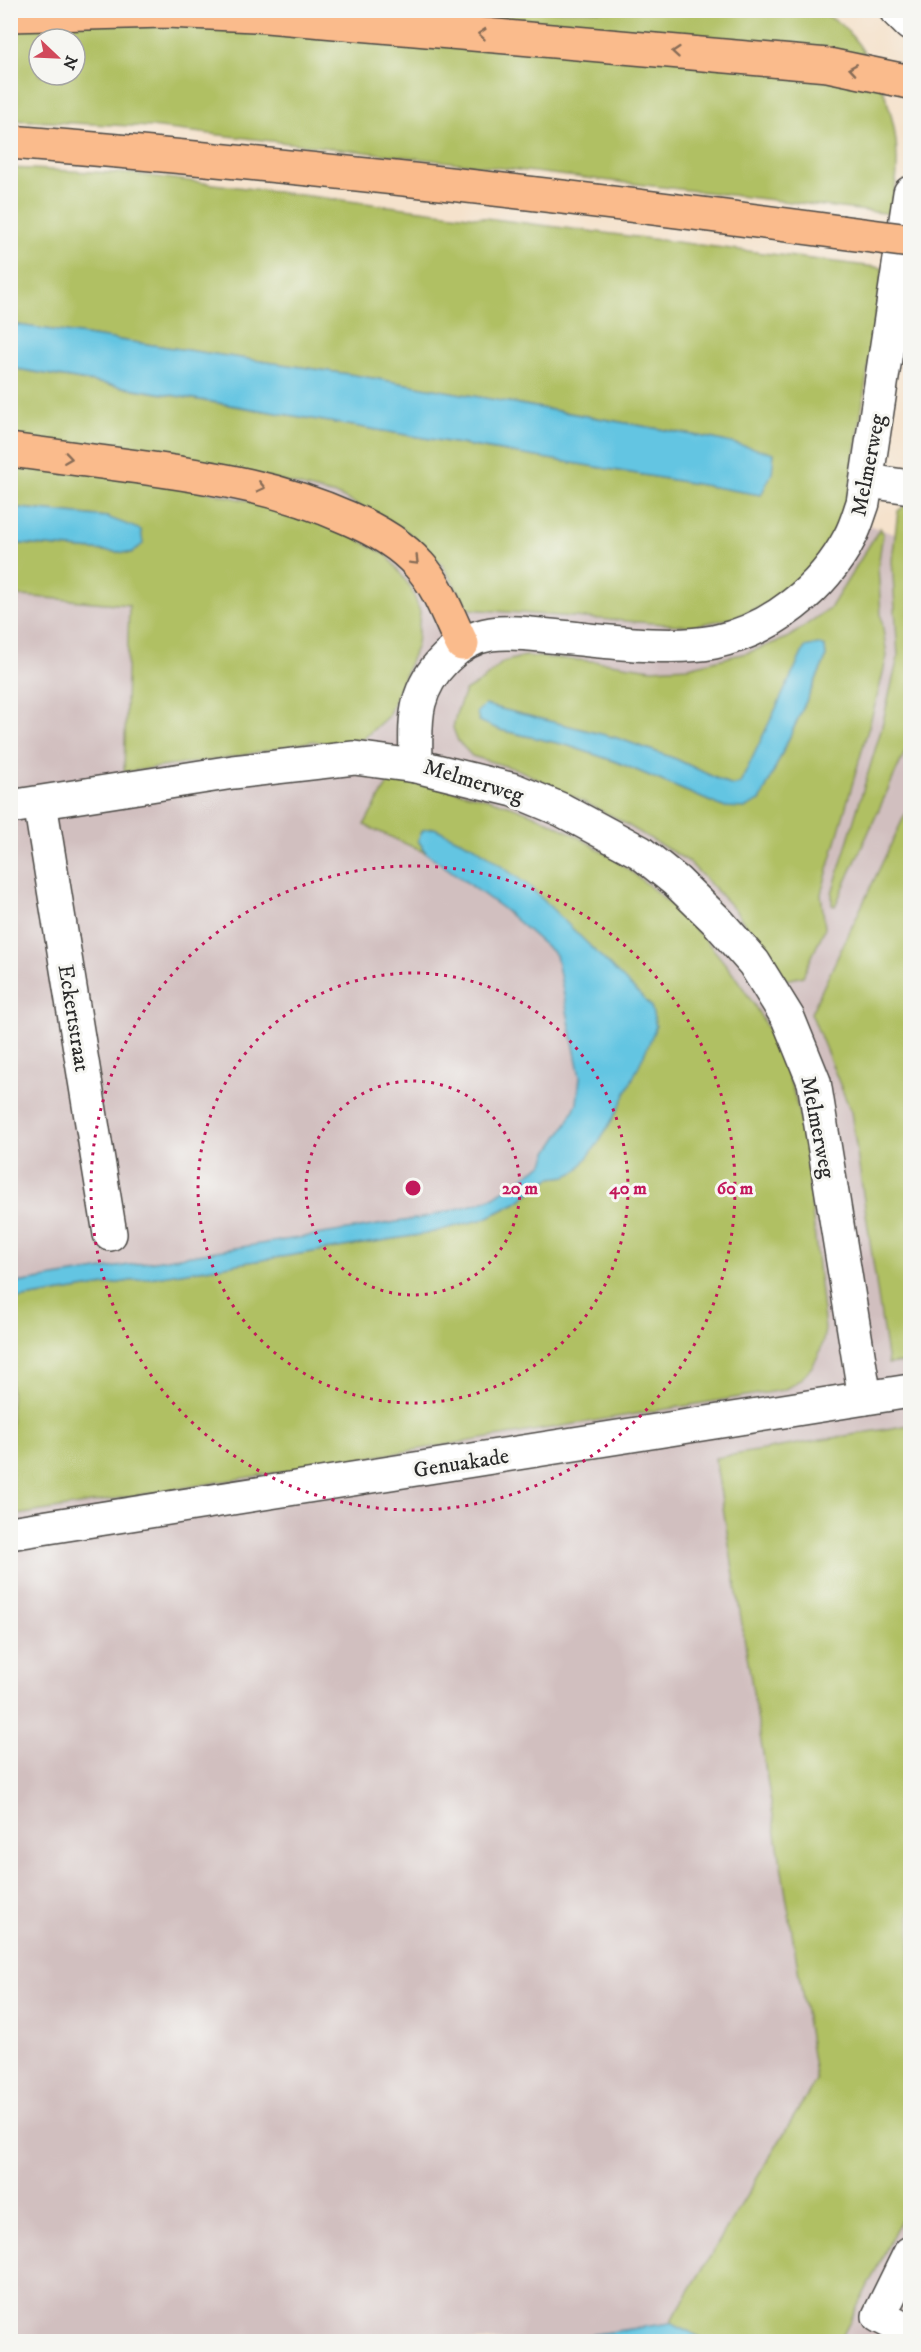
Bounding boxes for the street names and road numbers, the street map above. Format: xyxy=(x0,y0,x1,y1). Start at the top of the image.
street label: Melmerweg xyxy=(845,412,892,519)
street label: Melmerweg xyxy=(420,753,527,810)
street label: Eckertstraat xyxy=(52,963,95,1074)
street label: Melmerweg xyxy=(794,1074,841,1181)
street label: Genuakade xyxy=(412,1443,511,1484)

